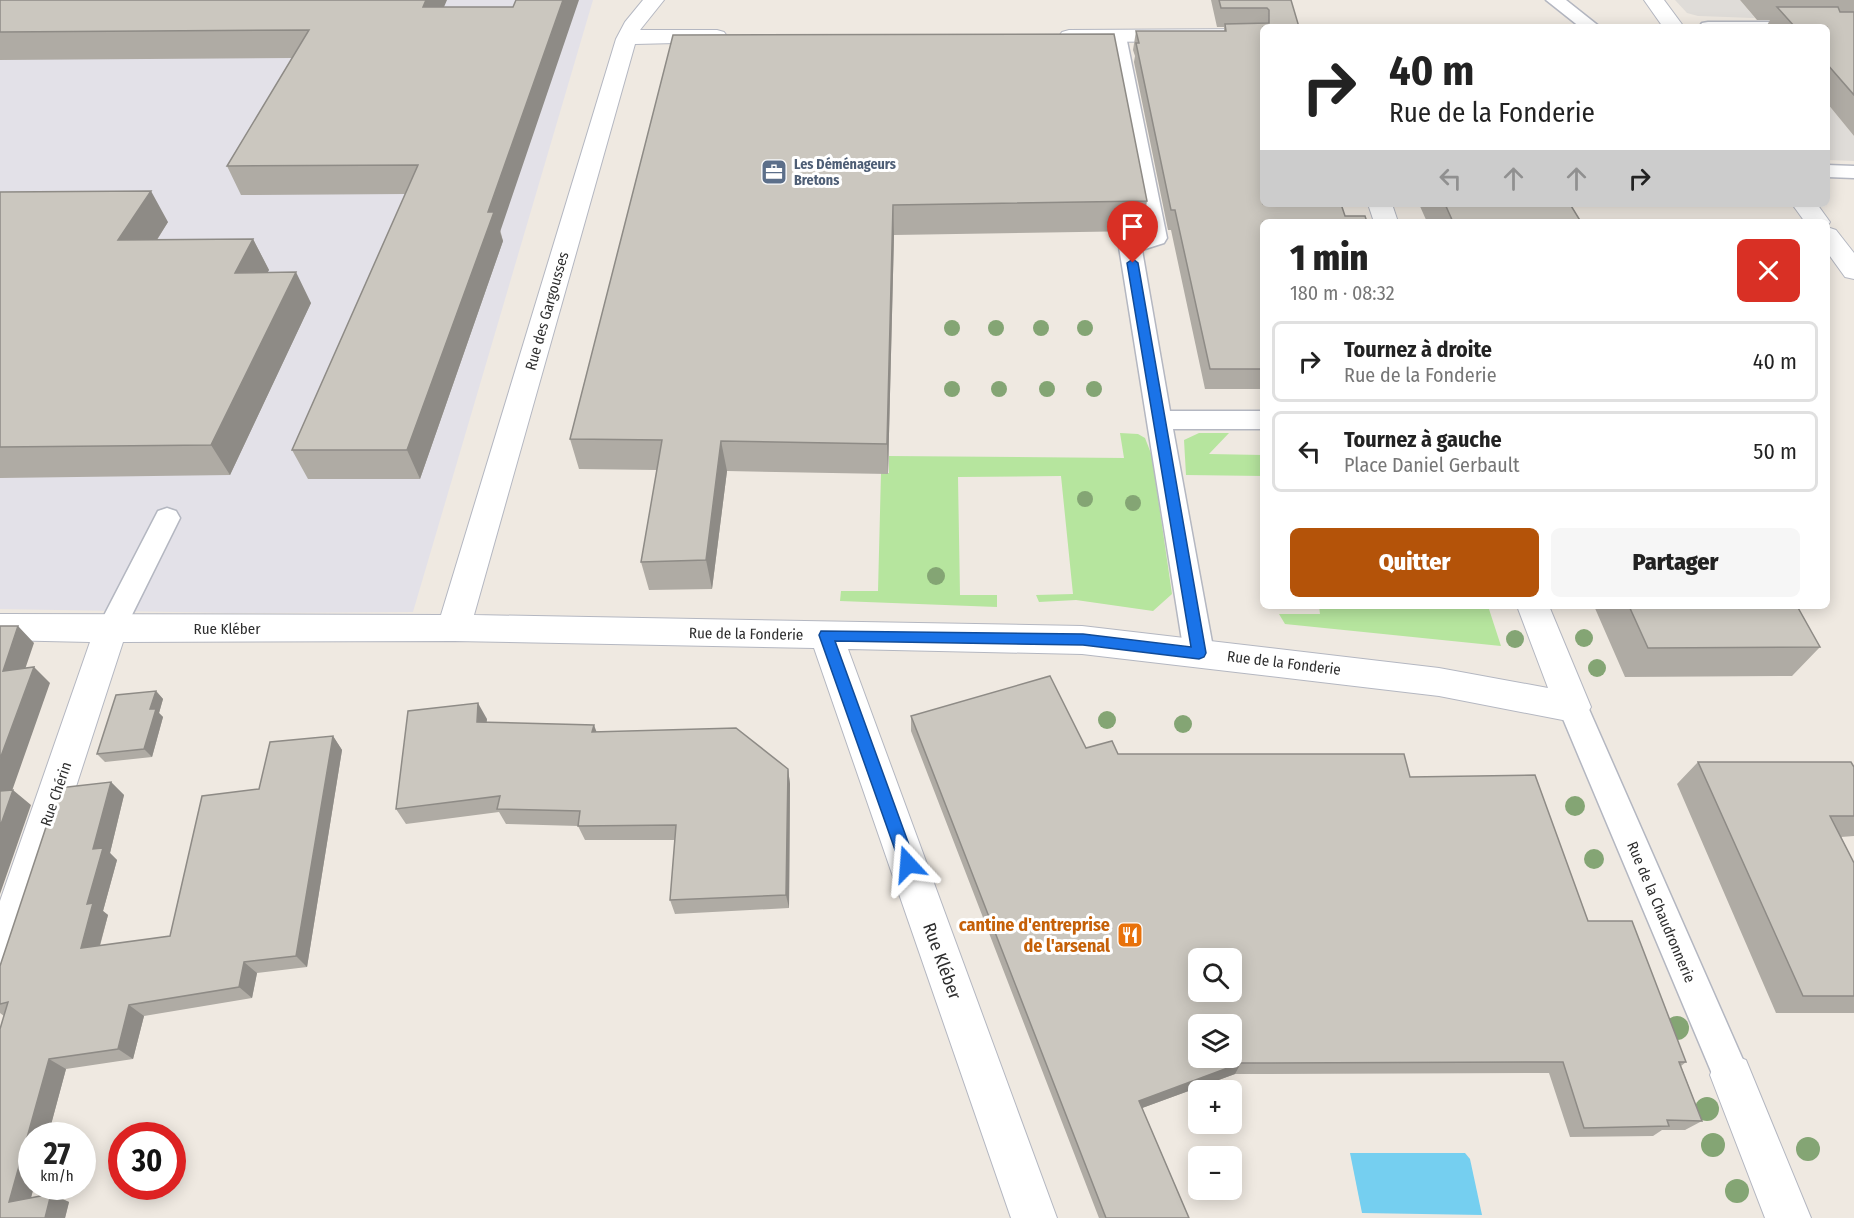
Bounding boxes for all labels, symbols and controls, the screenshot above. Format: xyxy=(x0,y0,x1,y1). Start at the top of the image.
text: 40 m xyxy=(1389,46,1474,96)
icon: right xyxy=(1290,48,1368,126)
text: Rue de la Fonderie xyxy=(1389,97,1595,129)
place label: Les Déménageurs Bretons xyxy=(794,156,896,189)
office icon: Les Déménageurs Bretons xyxy=(759,157,789,187)
icon: left xyxy=(1434,162,1467,195)
icon: ahead xyxy=(1497,162,1530,195)
icon: ahead xyxy=(1560,162,1593,195)
icon: right xyxy=(1623,162,1656,195)
pin xyxy=(1107,201,1158,263)
icon: arrive xyxy=(1116,210,1149,243)
text: 1 min xyxy=(1290,236,1368,280)
button: close xyxy=(1737,239,1800,302)
street label: Rue des Gargousses xyxy=(521,250,573,372)
text: 180 m · 08:32 xyxy=(1290,281,1394,305)
text: Tournez à droite xyxy=(1344,336,1492,363)
icon: right xyxy=(1293,345,1326,378)
text: 40 m xyxy=(1753,348,1797,375)
text: Rue de la Fonderie xyxy=(1344,363,1497,387)
text: Tournez à gauche xyxy=(1344,426,1502,453)
icon: left xyxy=(1293,435,1326,468)
text: 50 m xyxy=(1753,438,1797,465)
text: Place Daniel Gerbault xyxy=(1344,453,1520,477)
button: Quitter xyxy=(1290,528,1539,597)
button: Partager xyxy=(1551,528,1800,597)
street label: Rue Kléber xyxy=(194,620,261,638)
street label: Rue de la Fonderie xyxy=(689,624,803,644)
street label: Rue de la Fonderie xyxy=(1226,647,1342,679)
street label: Rue Chérin xyxy=(37,760,75,828)
position arrow xyxy=(876,832,940,896)
street label: Rue de la Chaudronnerie xyxy=(1623,839,1699,985)
place label: cantine d'entreprise de l'arsenal xyxy=(959,914,1110,957)
street label: Rue Kléber xyxy=(918,920,966,1003)
restaurant icon: cantine d'entreprise de l'arsenal xyxy=(1115,920,1145,950)
map controls xyxy=(1188,948,1242,1200)
button: search xyxy=(1188,948,1242,1002)
button: layers xyxy=(1188,1014,1242,1068)
button: + xyxy=(1188,1080,1242,1134)
speed limit sign: 30 xyxy=(108,1122,186,1200)
text: 27 xyxy=(44,1136,70,1172)
button: − xyxy=(1188,1146,1242,1200)
text: km/h xyxy=(40,1167,74,1185)

